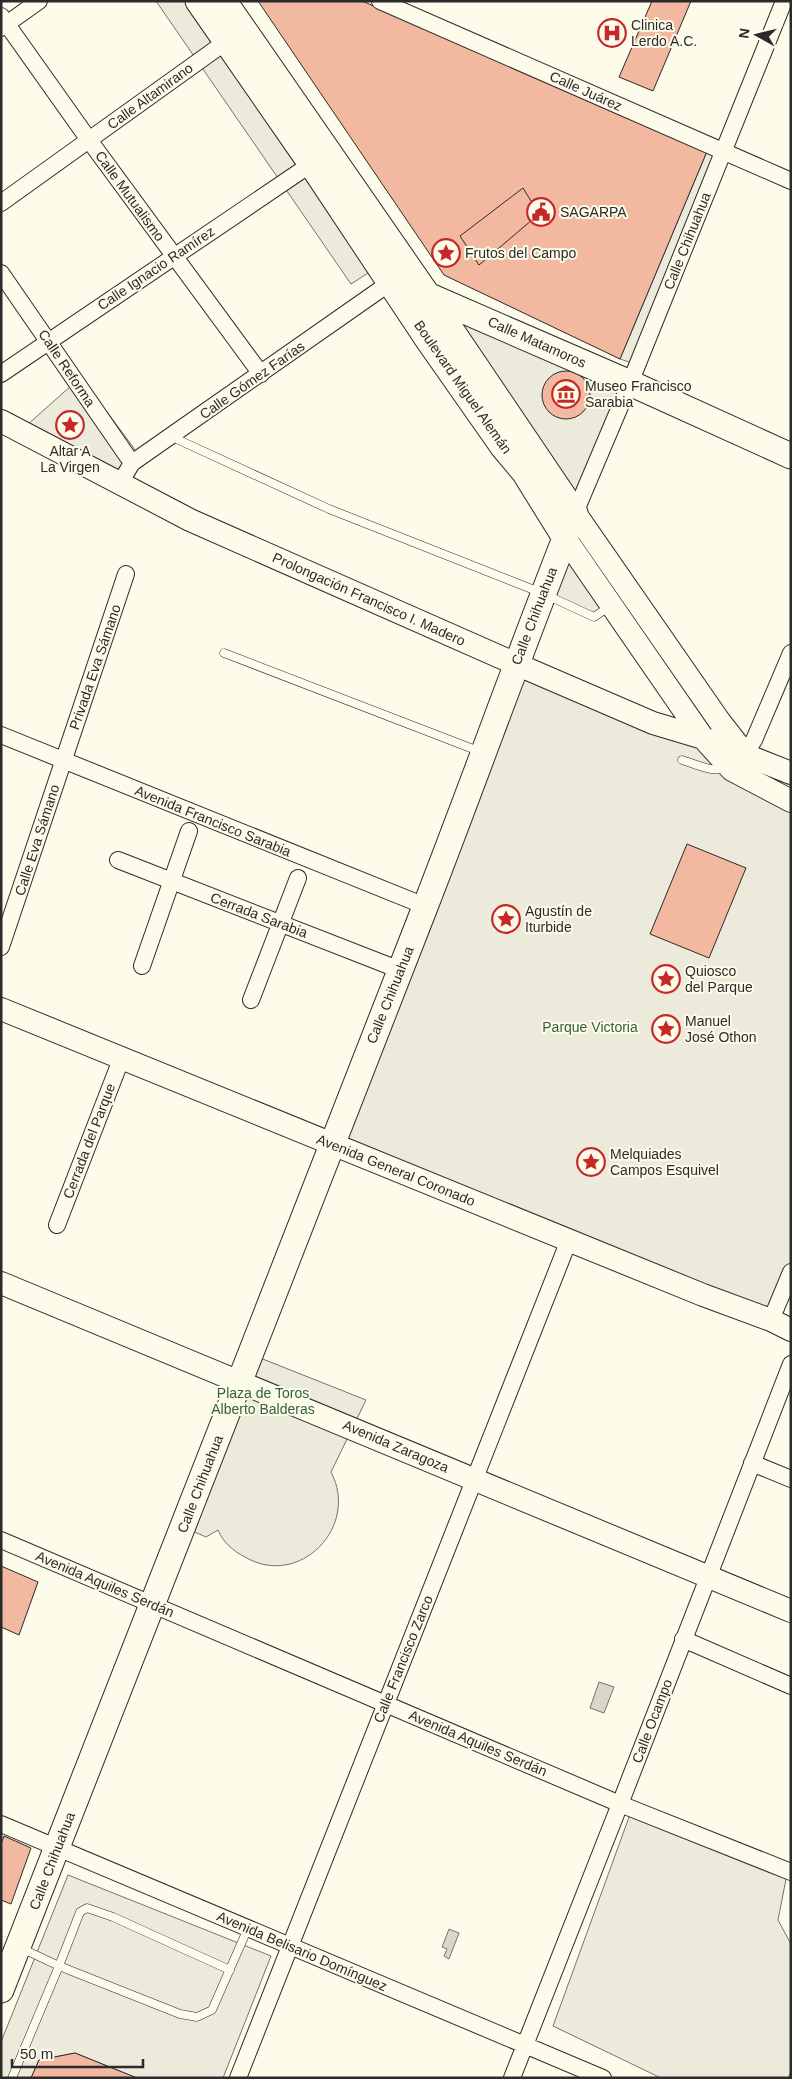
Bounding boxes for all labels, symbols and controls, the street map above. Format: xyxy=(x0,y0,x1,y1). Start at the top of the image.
north arrow xyxy=(732,10,782,60)
place label: Clinica Lerdo A.C. xyxy=(631,17,697,49)
hospital icon: Clinica Lerdo A.C. xyxy=(597,18,627,48)
text: N xyxy=(735,27,753,39)
street label: Calle Altamirano xyxy=(104,59,196,132)
street label: Calle Juárez xyxy=(547,68,625,114)
street label: Calle Mutualismo xyxy=(92,148,168,244)
street label: Calle Chihuahua xyxy=(660,190,714,292)
public building icon: SAGARPA xyxy=(526,197,556,227)
place label: SAGARPA xyxy=(560,204,627,220)
street label: Calle Ignacio Ramírez xyxy=(94,223,218,313)
place icon: Frutos del Campo xyxy=(431,238,461,268)
place label: Frutos del Campo xyxy=(465,245,576,261)
street label: Calle Matamoros xyxy=(485,313,589,371)
street label: Boulevard Miguel Alemán xyxy=(411,317,515,457)
street label: Calle Reforma xyxy=(35,326,99,410)
street label: Calle Gómez Farías xyxy=(196,338,308,422)
place label: Museo Francisco Sarabia xyxy=(585,378,692,410)
museum icon: Museo Francisco Sarabia xyxy=(551,379,581,409)
place icon: Altar A La Virgen xyxy=(55,410,85,440)
place label: Altar A La Virgen xyxy=(40,443,100,475)
street label: Prolongación Francisco I. Madero xyxy=(270,549,468,649)
street label: Calle Chihuahua xyxy=(508,565,560,667)
street label: Privada Eva Sámano xyxy=(66,602,124,732)
street label: Calle Eva Sámano xyxy=(11,782,63,898)
street label: Avenida Francisco Sarabia xyxy=(133,782,294,860)
street label: Cerrada Sarabia xyxy=(208,889,310,941)
place label: Agustín de Iturbide xyxy=(525,903,592,935)
place icon: Agustín de Iturbide xyxy=(491,904,521,934)
street label: Calle Chihuahua xyxy=(363,944,417,1046)
place label: Quiosco del Parque xyxy=(685,963,753,995)
place icon: Quiosco del Parque xyxy=(651,964,681,994)
place label: Manuel José Othon xyxy=(685,1013,757,1045)
place icon: Manuel José Othon xyxy=(651,1014,681,1044)
park label: Parque Victoria xyxy=(542,1019,638,1035)
street label: Cerrada del Parque xyxy=(60,1081,118,1201)
street label: Avenida General Coronado xyxy=(314,1131,478,1209)
place label: Melquiades Campos Esquivel xyxy=(610,1146,719,1178)
place icon: Melquiades Campos Esquivel xyxy=(576,1147,606,1177)
park label: Plaza de Toros Alberto Balderas xyxy=(211,1385,315,1417)
street label: Avenida Zaragoza xyxy=(341,1416,452,1476)
street label: Calle Chihuahua xyxy=(174,1433,226,1535)
street label: Avenida Aquiles Serdán xyxy=(34,1548,176,1620)
street label: Calle Francisco Zarco xyxy=(370,1593,436,1725)
street label: Calle Ocampo xyxy=(629,1677,675,1765)
street label: Avenida Aquiles Serdán xyxy=(407,1707,549,1779)
street label: Calle Chihuahua xyxy=(26,1810,78,1912)
street label: Avenida Belisario Domínguez xyxy=(214,1908,390,1994)
scale bar xyxy=(12,2036,144,2068)
text: 50 m xyxy=(20,2045,53,2062)

